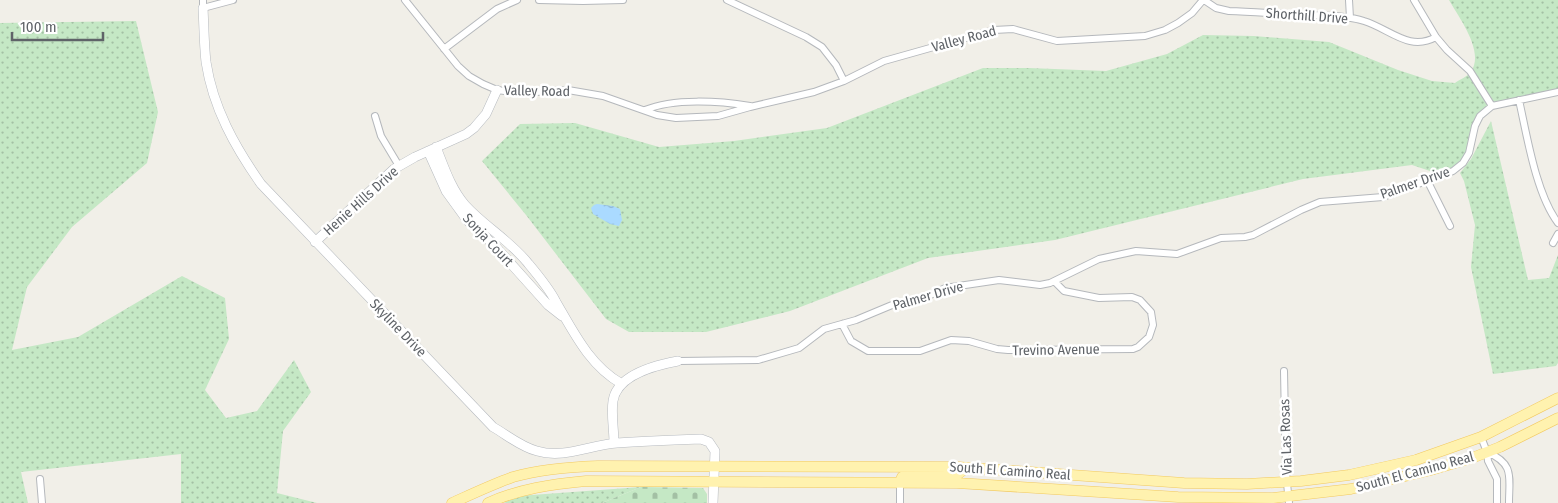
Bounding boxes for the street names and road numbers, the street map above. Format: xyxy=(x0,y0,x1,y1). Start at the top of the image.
street label: Shorthill Drive xyxy=(1265,5,1349,27)
street label: Valley Road xyxy=(930,22,998,56)
street label: Valley Road xyxy=(504,82,570,100)
street label: Henie Hills Drive xyxy=(320,163,402,239)
street label: Palmer Drive xyxy=(1378,163,1452,203)
street label: Sonja Court xyxy=(459,210,517,270)
street label: Palmer Drive xyxy=(891,278,965,314)
street label: Skyline Drive xyxy=(366,295,430,361)
street label: Trevino Avenue xyxy=(1012,341,1100,359)
street label: Via Las Rosas xyxy=(1276,399,1296,475)
street label: South El Camino Real xyxy=(1354,448,1476,496)
street label: South El Camino Real xyxy=(949,458,1071,484)

